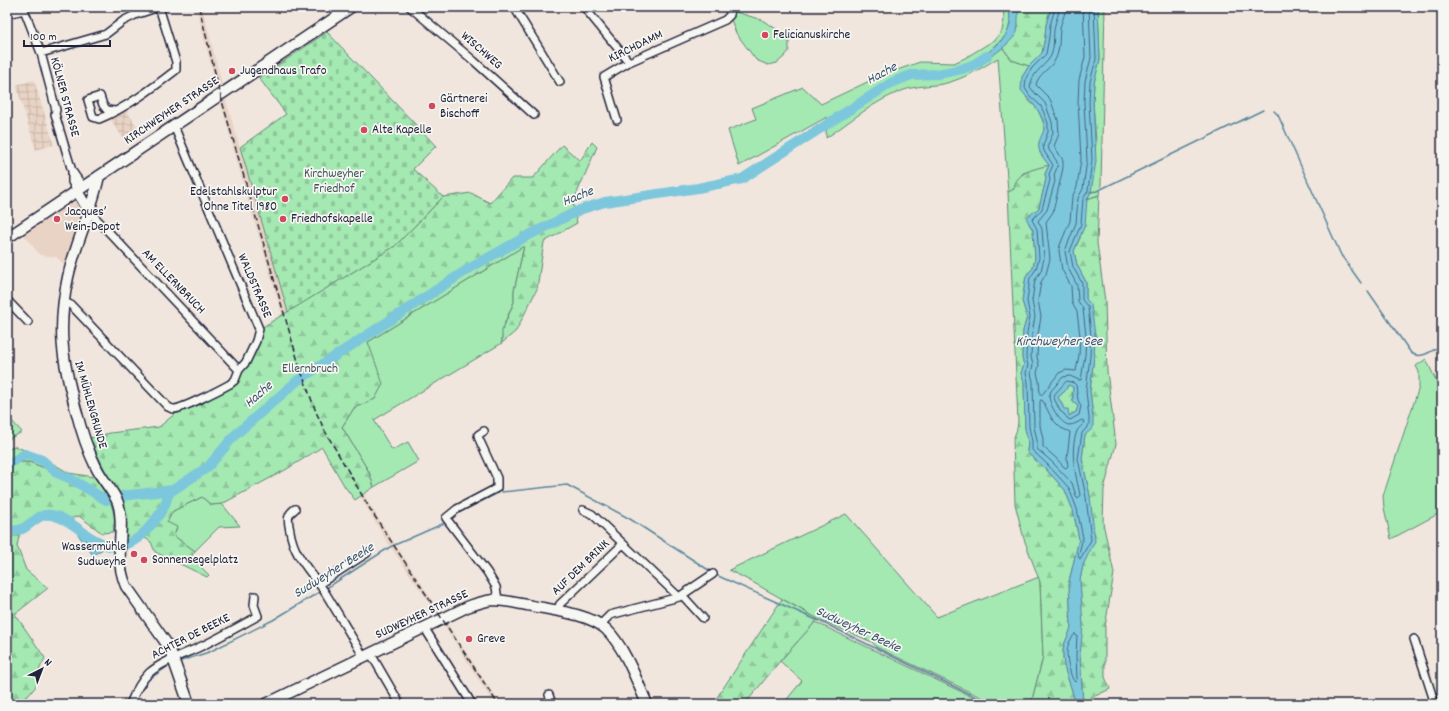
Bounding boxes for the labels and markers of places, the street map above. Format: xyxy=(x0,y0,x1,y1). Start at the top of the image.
place label: Felicianuskirche xyxy=(773,26,850,45)
marker: Felicianuskirche xyxy=(760,30,770,40)
place label: Jugendhaus Trafo xyxy=(240,62,327,81)
marker: Jugendhaus Trafo xyxy=(227,66,237,76)
place label: Gärtnerei Bischoff xyxy=(440,90,488,124)
marker: Gärtnerei Bischoff xyxy=(427,101,437,111)
place label: Alte Kapelle xyxy=(372,121,432,140)
marker: Alte Kapelle xyxy=(359,125,369,135)
place label: Edelstahlskulptur Ohne Titel 1980 xyxy=(190,183,277,217)
marker: Edelstahlskulptur Ohne Titel 1980 xyxy=(280,194,290,204)
place label: Jacques’ Wein-Depot xyxy=(65,203,120,237)
place label: Friedhofskapelle xyxy=(291,210,373,229)
marker: Jacques’ Wein-Depot xyxy=(52,214,62,224)
marker: Friedhofskapelle xyxy=(278,214,288,224)
place label: Wassermühle Sudweyhe xyxy=(62,538,126,572)
marker: Wassermühle Sudweyhe xyxy=(129,549,139,559)
place label: Sonnensegelplatz xyxy=(152,551,238,570)
marker: Sonnensegelplatz xyxy=(139,555,149,565)
place label: Greve xyxy=(477,630,506,649)
marker: Greve xyxy=(464,634,474,644)

